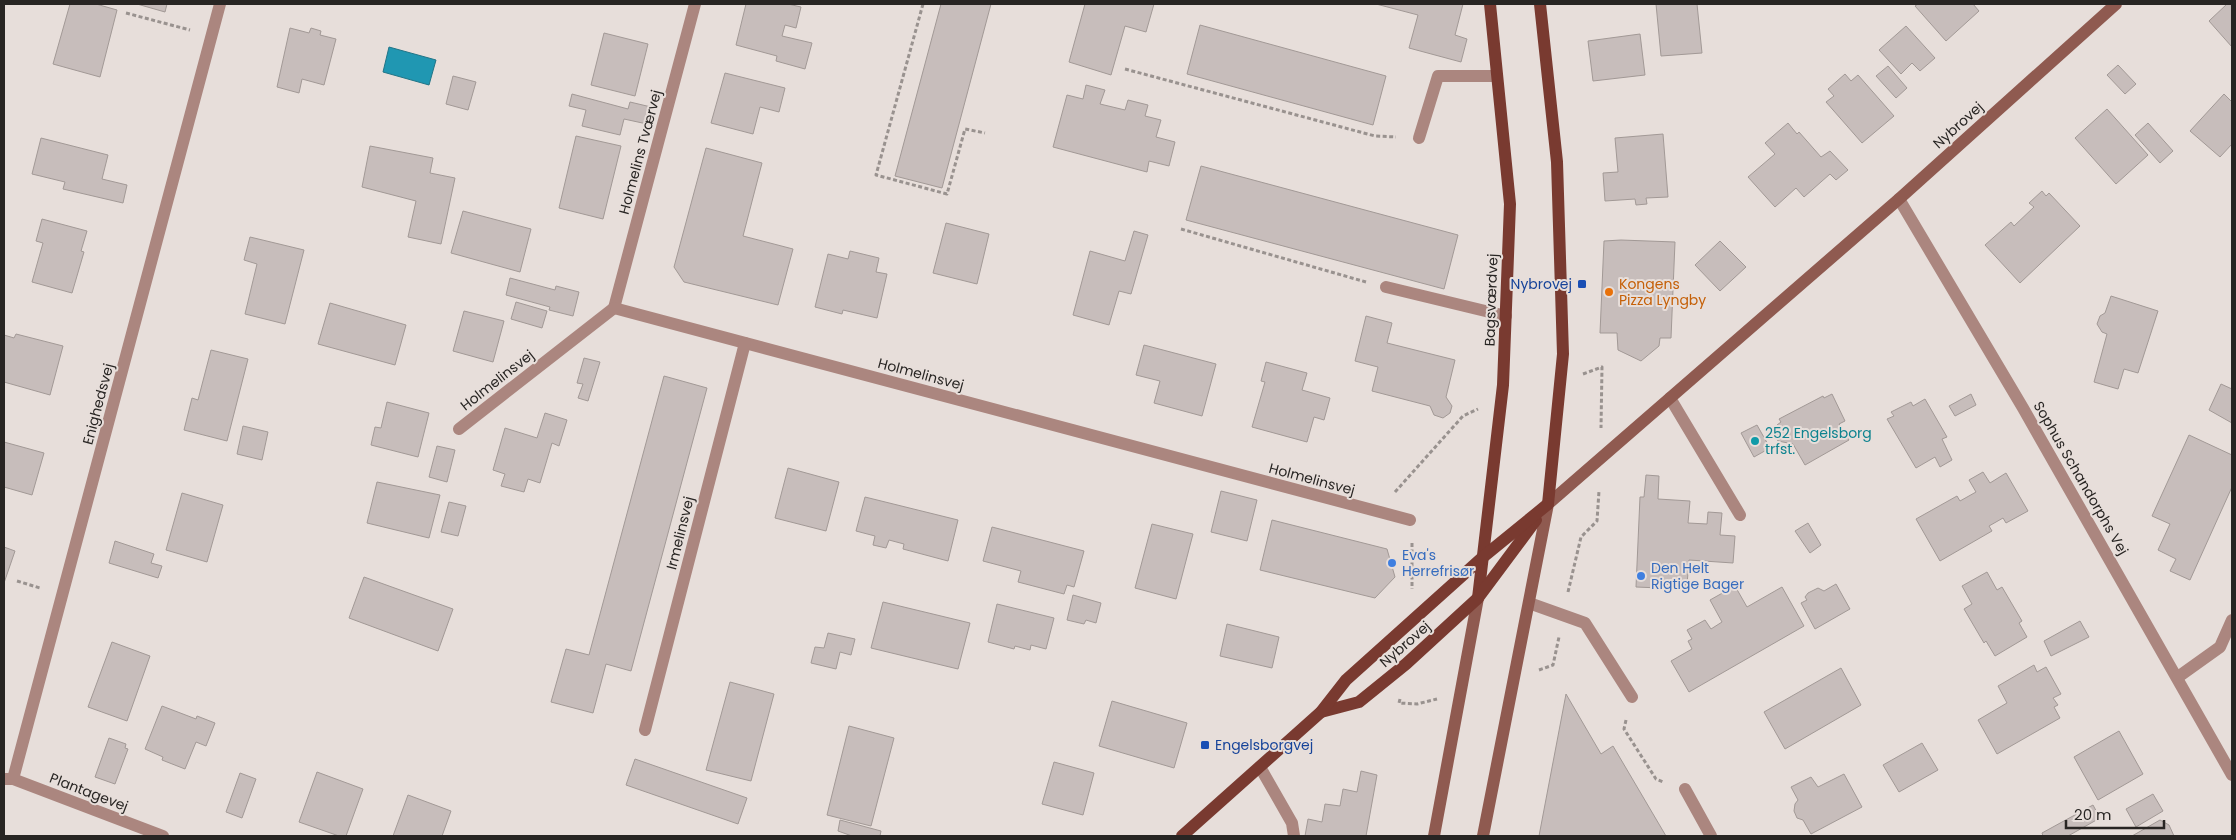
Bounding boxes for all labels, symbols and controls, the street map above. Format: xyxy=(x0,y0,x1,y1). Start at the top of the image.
street label: Holmelins Tværvej xyxy=(614,88,666,216)
street label: Nybrovej xyxy=(1928,97,1988,153)
street label: Bagsværdvej xyxy=(1479,253,1503,347)
place label: Nybrovej xyxy=(1511,274,1572,294)
place label: Kongens Pizza Lyngby xyxy=(1619,274,1706,310)
marker: Nybrovej xyxy=(1576,278,1588,290)
marker: Kongens Pizza Lyngby xyxy=(1603,286,1615,298)
street label: Holmelinsvej xyxy=(456,345,538,415)
street label: Holmelinsvej xyxy=(876,353,966,395)
street label: Enighedsvej xyxy=(78,361,118,447)
street label: Sophus Schandorphs Vej xyxy=(2029,397,2133,559)
place label: 252 Engelsborg trfst. xyxy=(1765,423,1872,459)
marker: 252 Engelsborg trfst. xyxy=(1749,435,1761,447)
street label: Holmelinsvej xyxy=(1267,458,1357,500)
street label: Irmelinsvej xyxy=(661,494,699,572)
place label: Eva's Herrefrisør xyxy=(1402,545,1474,581)
marker: Eva's Herrefrisør xyxy=(1386,557,1398,569)
place label: Den Helt Rigtige Bager xyxy=(1651,558,1744,594)
marker: Den Helt Rigtige Bager xyxy=(1635,570,1647,582)
street label: Nybrovej xyxy=(1375,616,1435,672)
place label: Engelsborgvej xyxy=(1215,735,1313,755)
marker: Engelsborgvej xyxy=(1199,739,1211,751)
street label: Plantagevej xyxy=(47,768,131,816)
scale bar xyxy=(2066,798,2164,830)
text: 20 m xyxy=(2074,804,2112,825)

